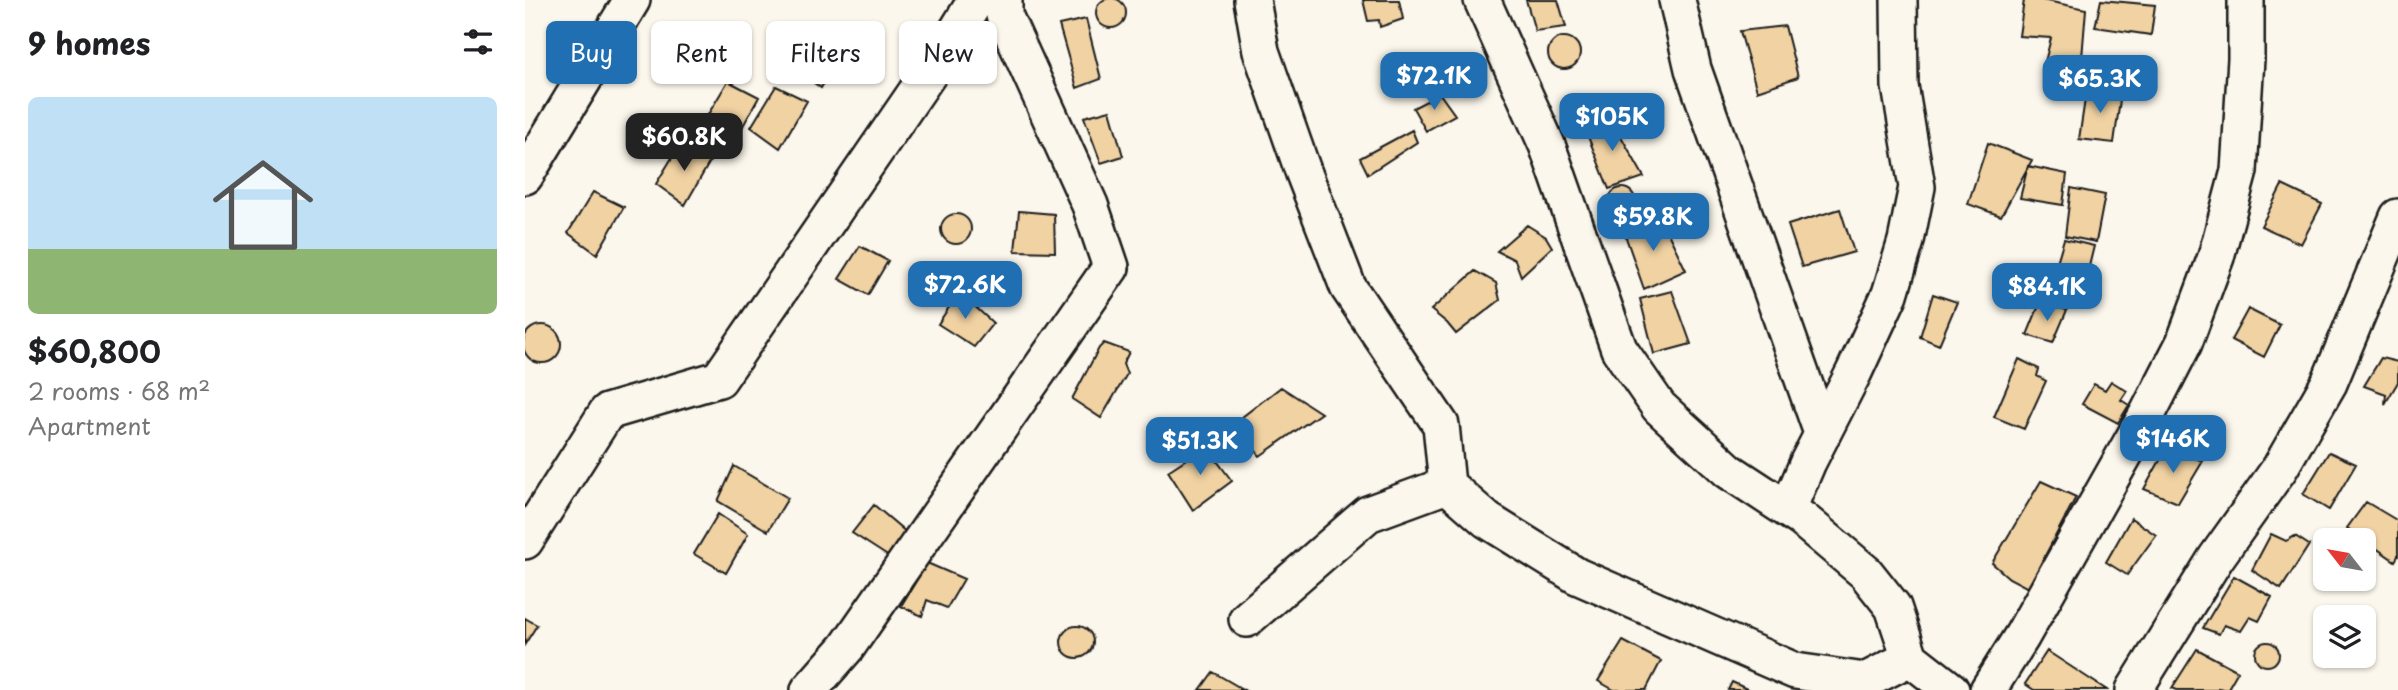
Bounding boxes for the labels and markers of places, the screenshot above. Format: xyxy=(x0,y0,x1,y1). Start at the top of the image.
pin: $72.1K xyxy=(1377,52,1491,112)
pin: $65.3K xyxy=(2043,55,2157,115)
pin: $105K xyxy=(1563,94,1661,153)
pin: $60.8K xyxy=(627,114,741,173)
pin: $59.8K xyxy=(1596,194,1710,253)
pin: $72.6K xyxy=(908,262,1022,321)
pin: $84.1K xyxy=(1990,264,2104,323)
pin: $146K xyxy=(2124,416,2222,475)
pin: $51.3K xyxy=(1143,418,1257,477)

